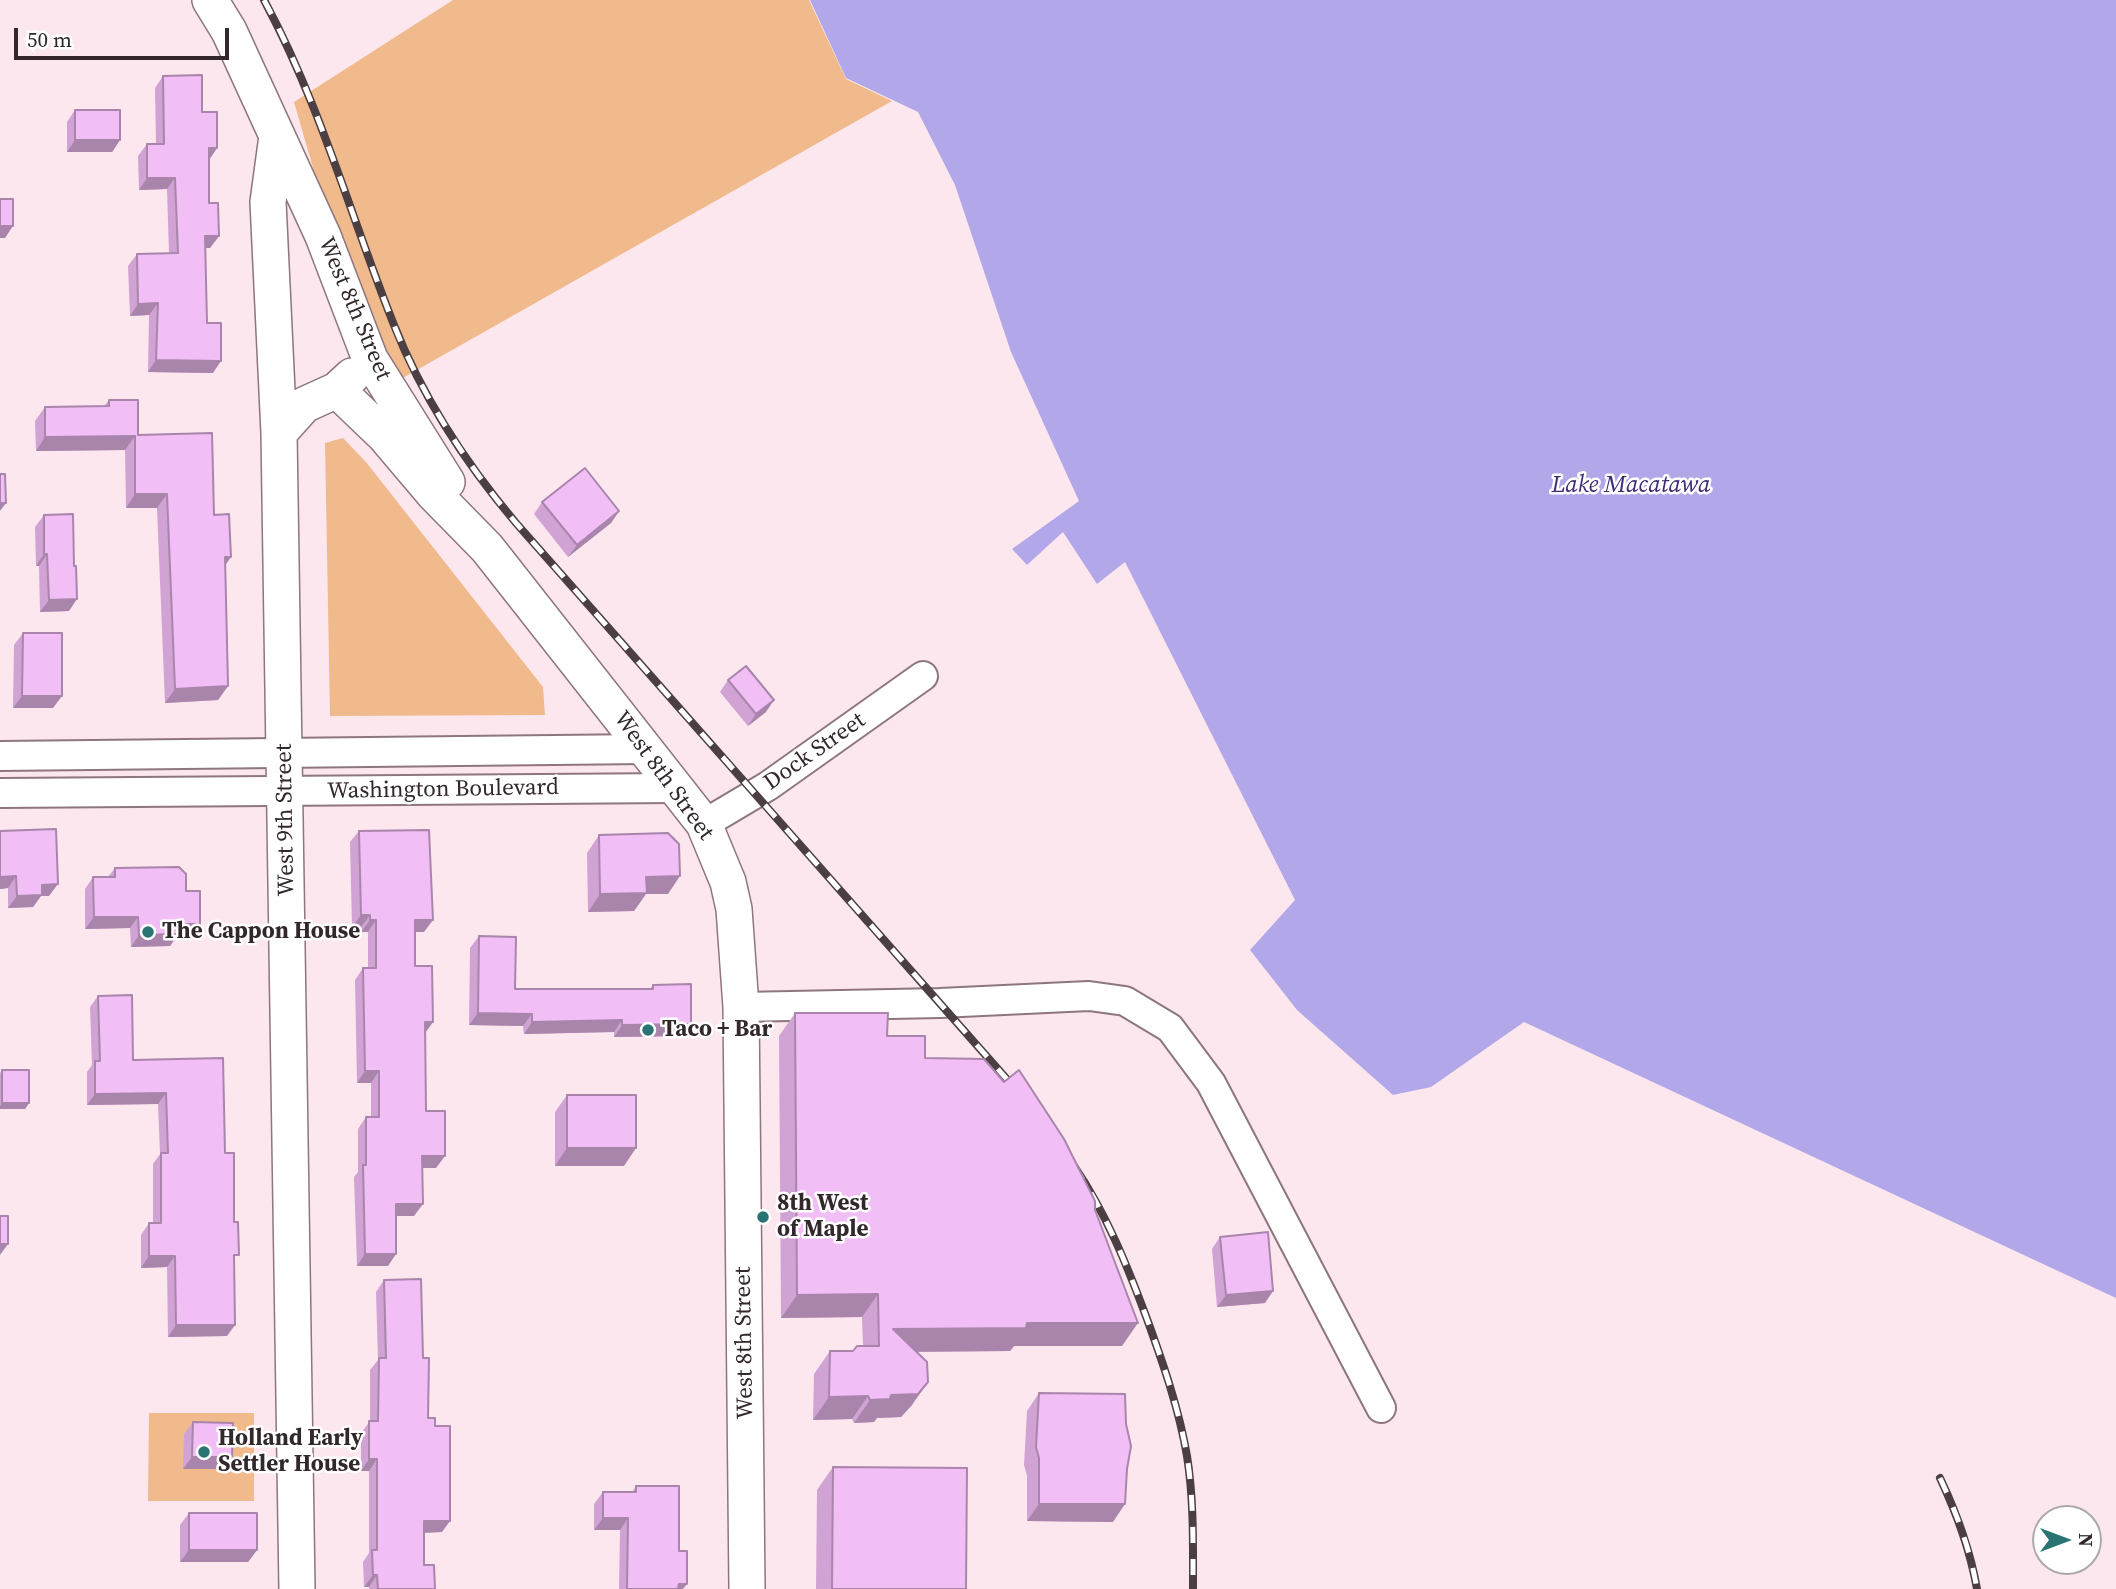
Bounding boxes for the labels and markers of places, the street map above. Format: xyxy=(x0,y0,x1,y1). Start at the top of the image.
place label: The Cappon House xyxy=(162,918,360,946)
marker: The Cappon House xyxy=(140,924,156,940)
place label: Taco + Bar xyxy=(662,1016,772,1044)
marker: Taco + Bar xyxy=(640,1022,656,1038)
place label: 8th West of Maple xyxy=(777,1190,869,1244)
marker: 8th West of Maple xyxy=(755,1209,771,1225)
place label: Holland Early Settler House xyxy=(218,1425,363,1479)
marker: Holland Early Settler House xyxy=(196,1444,212,1460)

